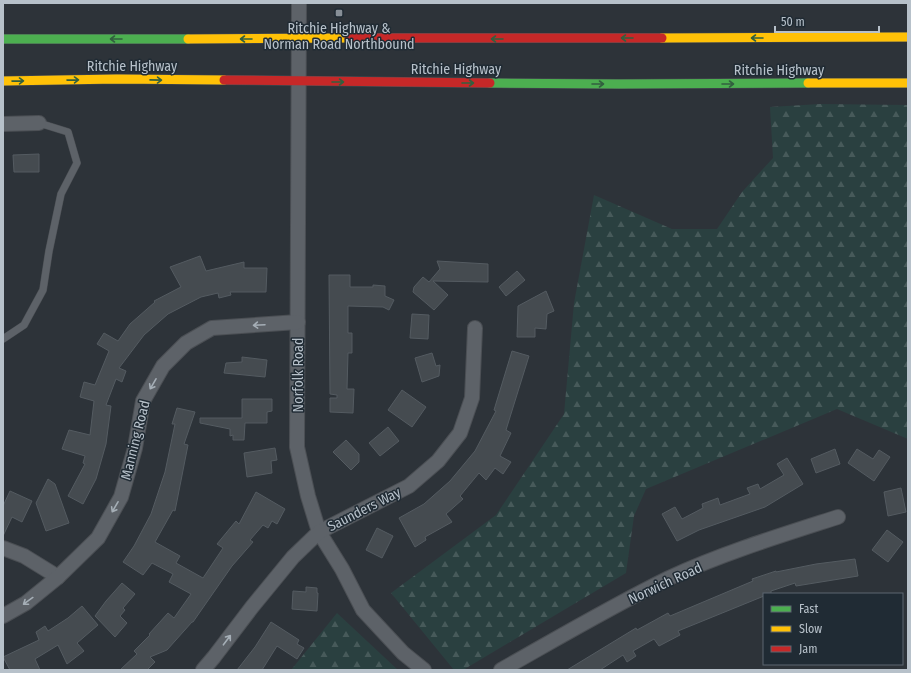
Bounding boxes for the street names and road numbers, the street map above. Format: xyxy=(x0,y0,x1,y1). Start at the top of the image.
street label: Ritchie Highway xyxy=(87,58,178,75)
street label: Ritchie Highway xyxy=(411,61,502,78)
street label: Ritchie Highway xyxy=(734,62,825,79)
street label: Norfolk Road xyxy=(290,338,307,412)
street label: Manning Road xyxy=(117,399,154,482)
street label: Saunders Way xyxy=(325,483,404,535)
street label: Norwich Road xyxy=(626,559,705,608)

